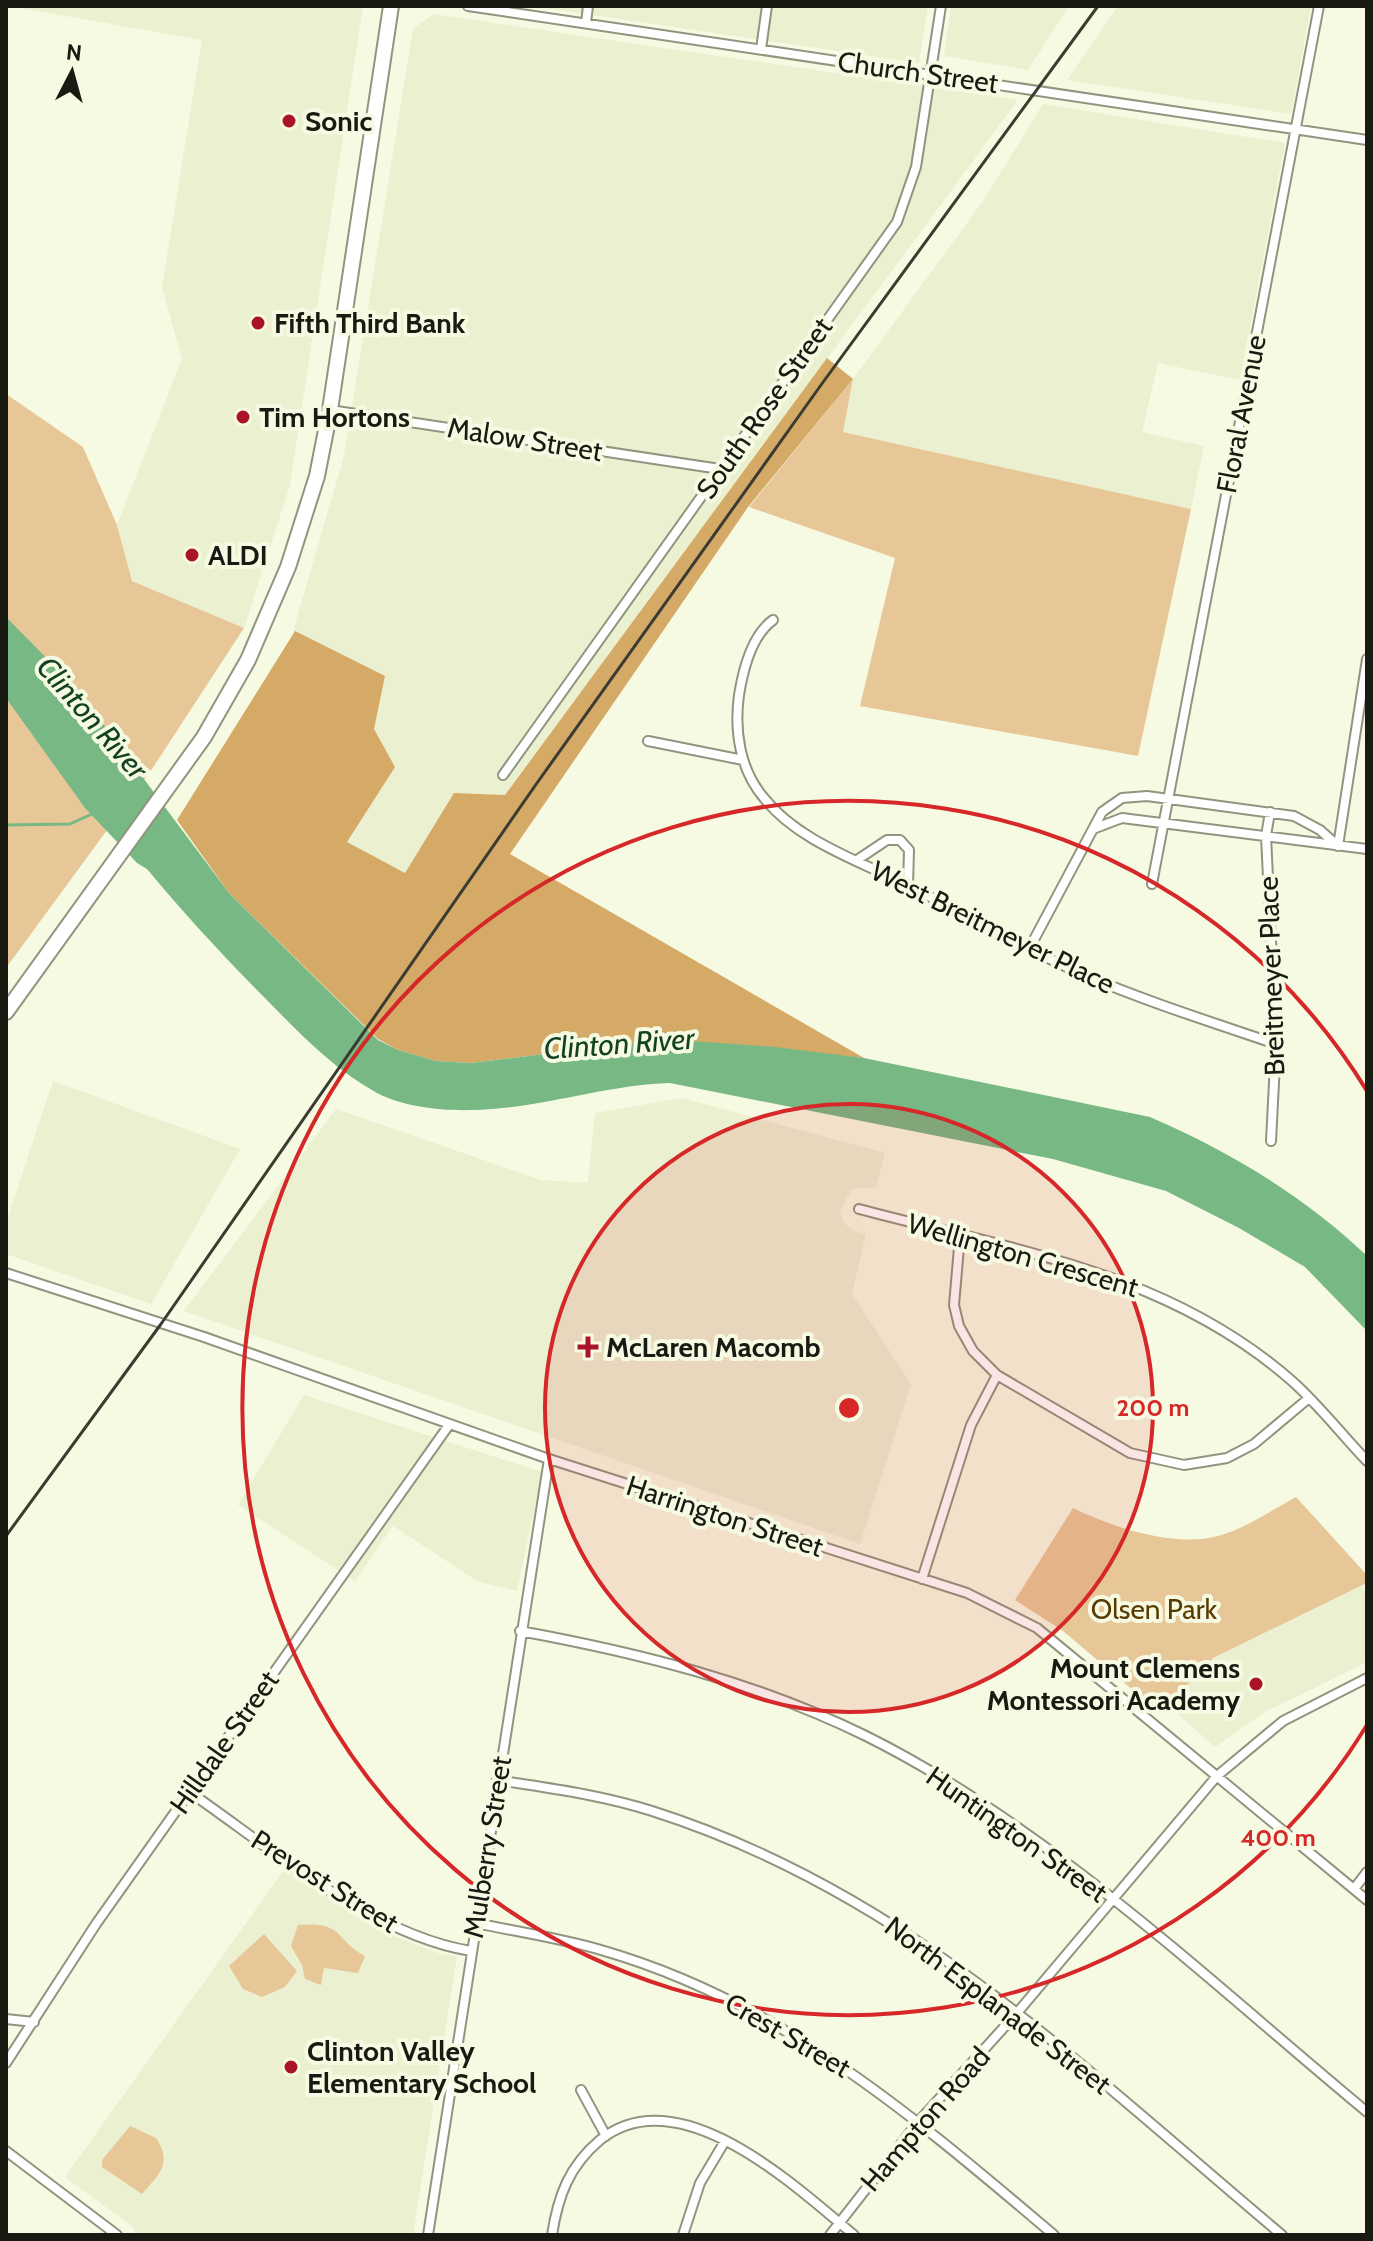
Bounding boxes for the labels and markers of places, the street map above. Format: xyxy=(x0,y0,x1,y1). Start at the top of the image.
place label: Sonic xyxy=(305,104,372,138)
marker: Sonic xyxy=(280,112,298,130)
place label: Fifth Third Bank xyxy=(274,306,466,340)
marker: Fifth Third Bank xyxy=(249,314,267,332)
place label: Tim Hortons xyxy=(259,400,410,434)
marker: Tim Hortons xyxy=(234,408,252,426)
place label: ALDI xyxy=(208,538,268,572)
marker: ALDI xyxy=(183,546,201,564)
place label: McLaren Macomb xyxy=(606,1330,821,1364)
marker: McLaren Macomb xyxy=(577,1336,599,1358)
centre of rings xyxy=(835,1394,863,1422)
place label: Mount Clemens Montessori Academy xyxy=(987,1651,1240,1717)
marker: Mount Clemens Montessori Academy xyxy=(1247,1675,1265,1693)
place label: Clinton Valley Elementary School xyxy=(307,2034,536,2100)
marker: Clinton Valley Elementary School xyxy=(282,2058,300,2076)

